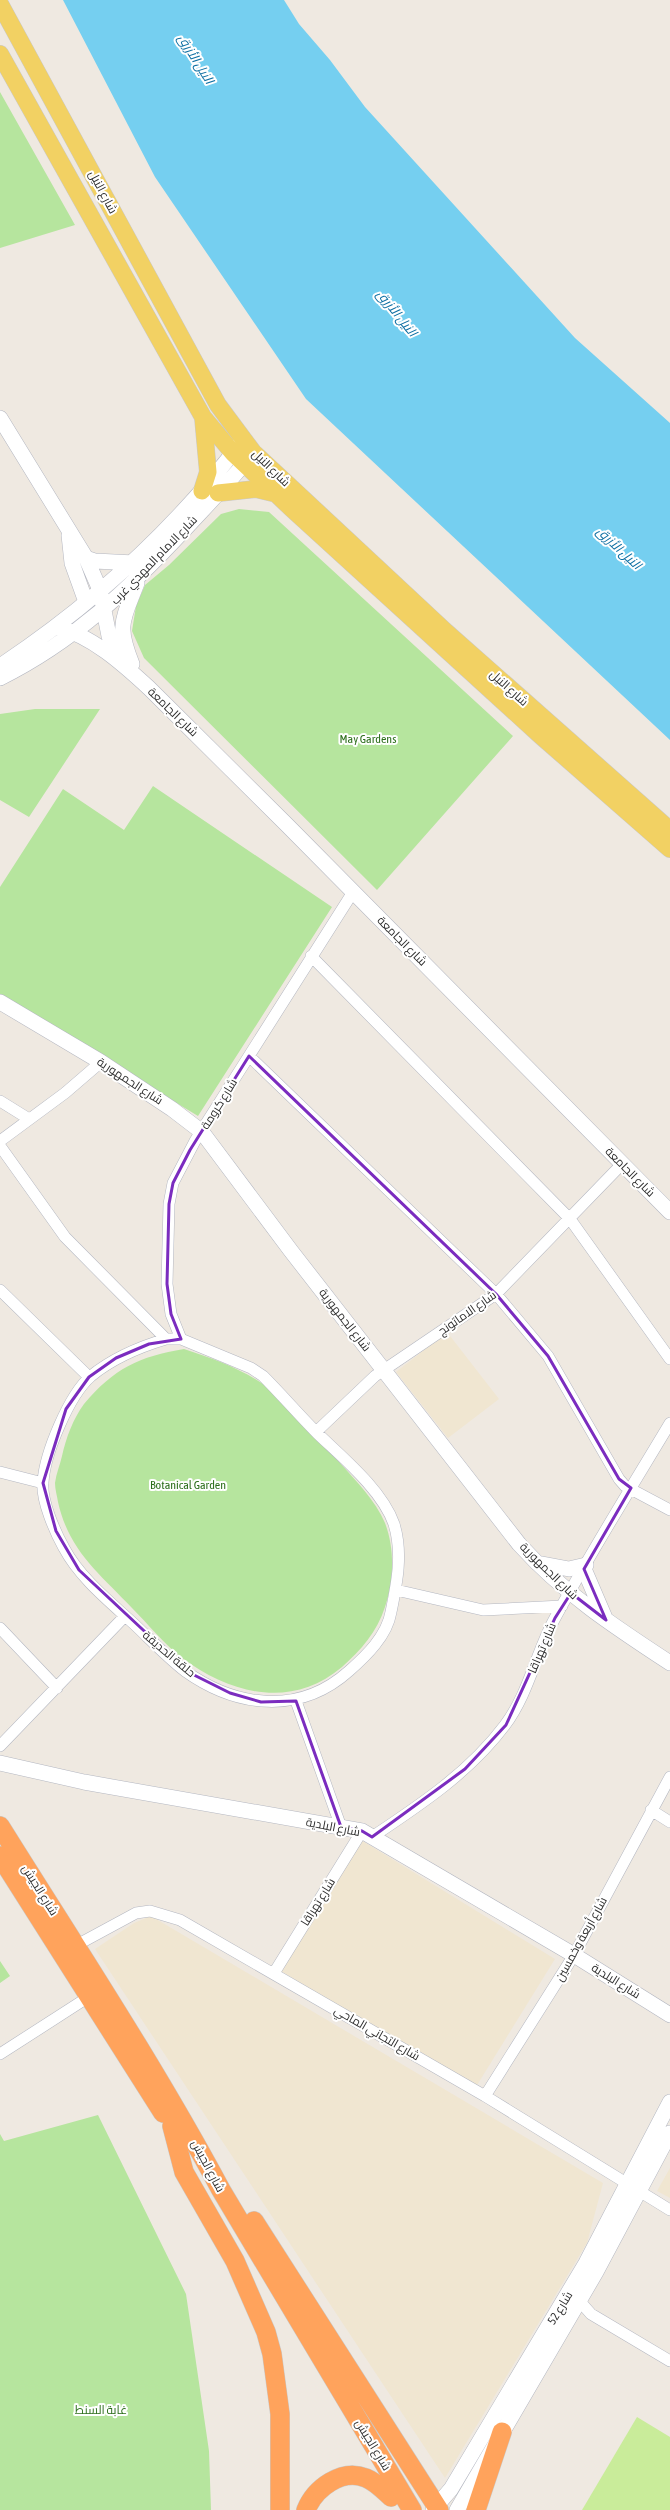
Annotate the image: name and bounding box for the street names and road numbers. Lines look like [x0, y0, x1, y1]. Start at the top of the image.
street label: شارع النيل [85, 168, 120, 217]
street label: شارع النيل [249, 447, 293, 490]
street label: شارع الامام المهدي غرب [108, 513, 202, 609]
street label: شارع النيل [486, 667, 531, 710]
street label: شارع الجامعة [144, 685, 201, 740]
street label: شارع الجامعة [374, 913, 430, 970]
street label: شارع الجمهورية [94, 1054, 166, 1108]
street label: شارع كرومة [198, 1076, 241, 1132]
street label: شارع الجامعة [602, 1144, 658, 1201]
street label: شارع الجمهورية [315, 1286, 374, 1355]
street label: شارع الاماتونج [435, 1288, 499, 1339]
street label: شارع الجمهورية [516, 1540, 581, 1603]
street label: شارع تهراقا [525, 1620, 560, 1676]
street label: حلقة الحديقة [140, 1628, 198, 1680]
street label: شارع البلدية [304, 1815, 361, 1840]
street label: شارع الجيش [18, 1862, 61, 1919]
street label: شارع تهراقا [298, 1875, 339, 1929]
street label: شارع أربعة وخمسين [551, 1894, 611, 1984]
street label: شارع البلدية [588, 1960, 643, 2002]
street label: شارع التجاني الماحي [330, 2003, 422, 2066]
street label: شارع الجيش [188, 2137, 228, 2195]
street label: شارع 52 [545, 2289, 576, 2328]
street label: شارع الجيش [351, 2417, 394, 2474]

